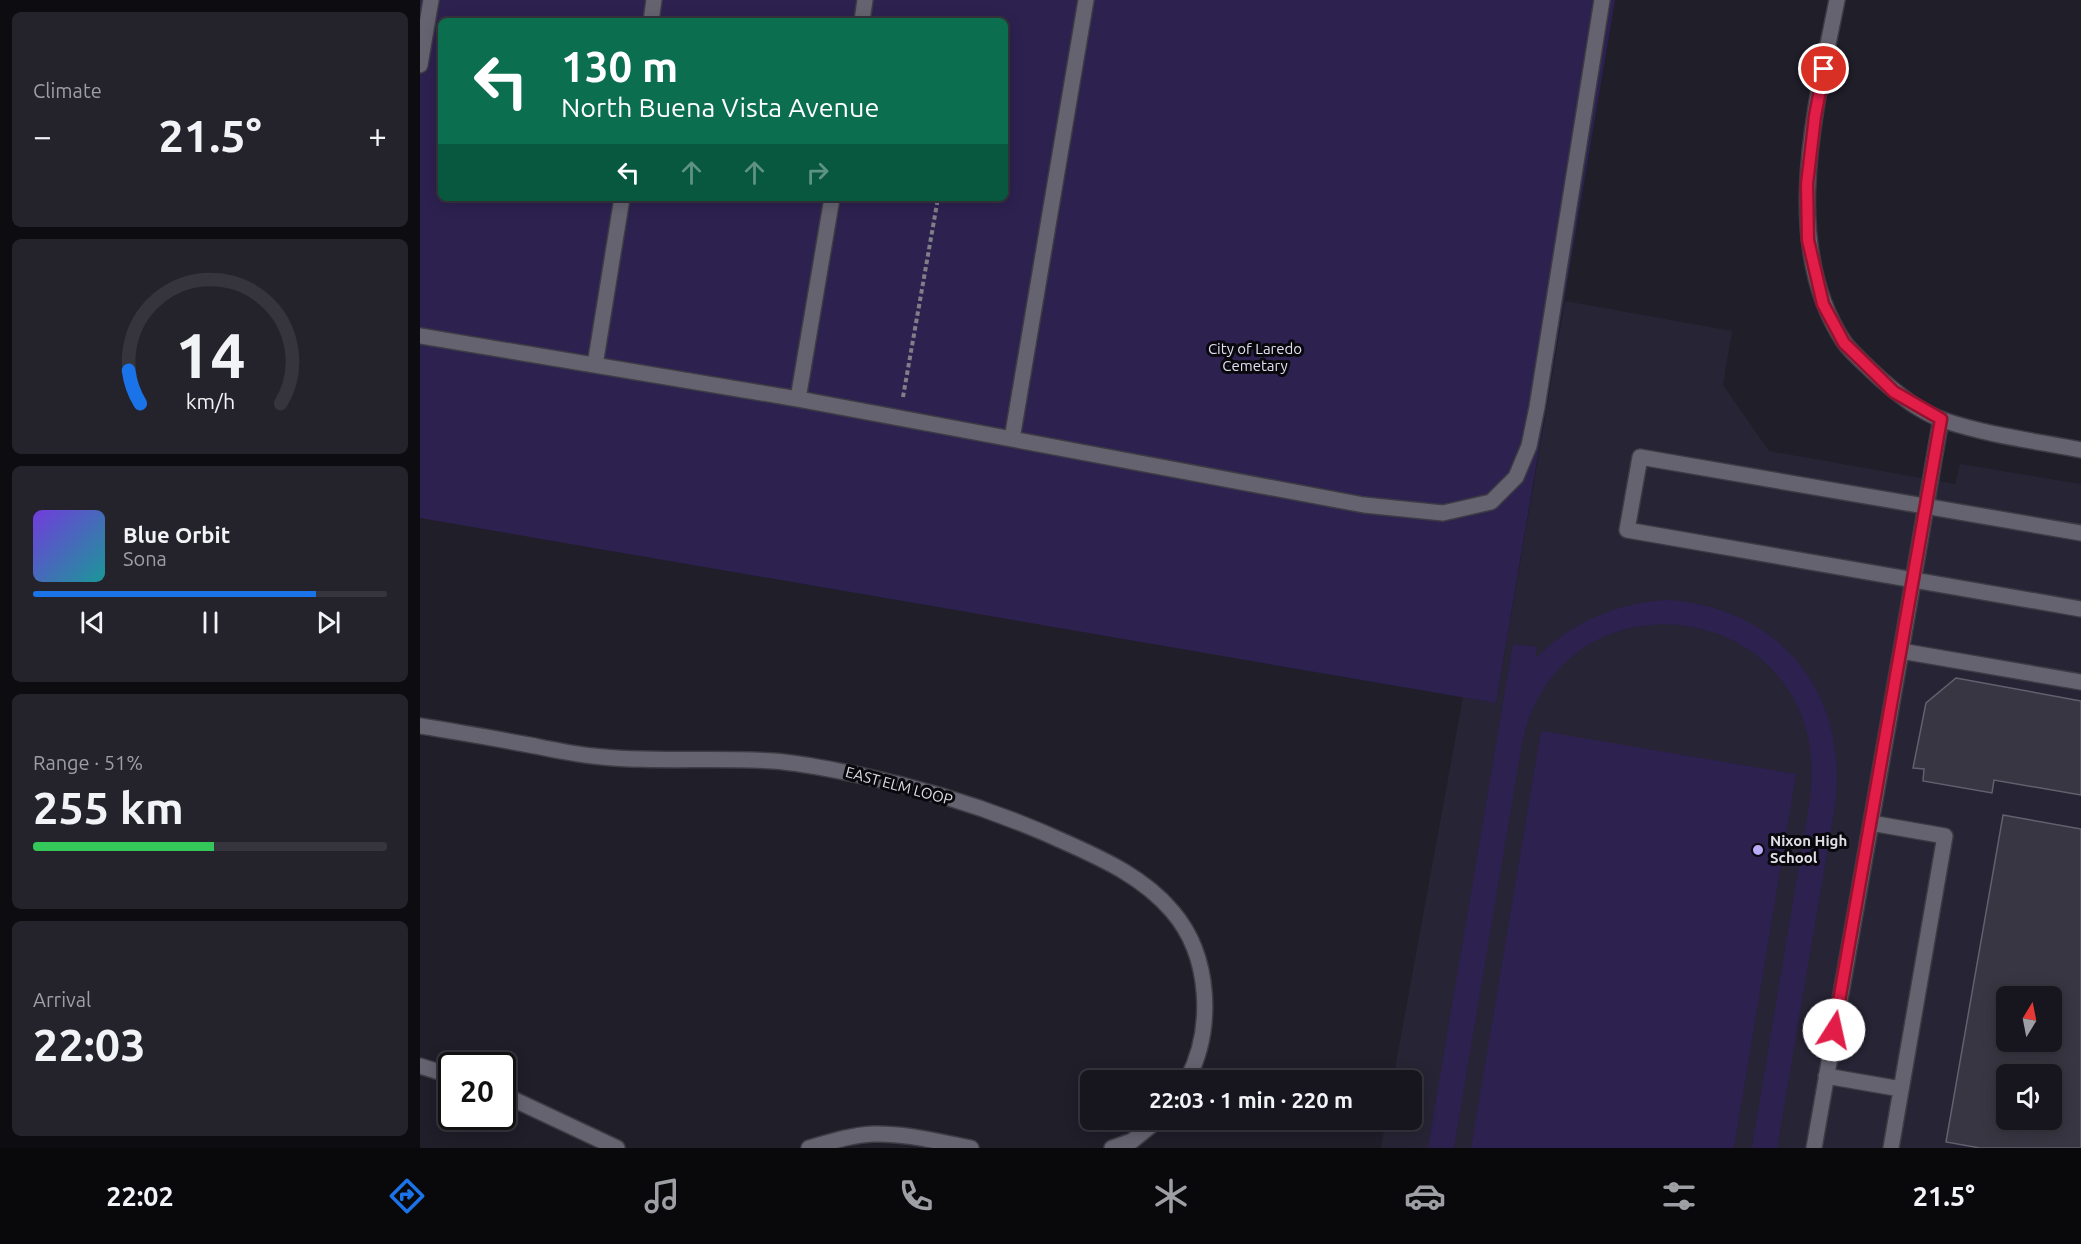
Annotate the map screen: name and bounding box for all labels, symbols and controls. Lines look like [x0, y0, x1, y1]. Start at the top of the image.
icon: left [462, 42, 540, 120]
text: 130 m [561, 43, 678, 90]
pin [1798, 43, 1849, 94]
icon: arrive [1807, 52, 1840, 85]
text: Climate [33, 79, 102, 102]
text: North Buena Vista Avenue [561, 92, 879, 122]
text: 21.5° [158, 110, 262, 161]
text: − [33, 117, 52, 154]
text: + [368, 117, 387, 154]
icon: left [612, 156, 645, 189]
icon: ahead [675, 156, 708, 189]
icon: ahead [738, 156, 771, 189]
icon: right [801, 156, 834, 189]
text: 14 [175, 320, 245, 390]
park label: City of Laredo Cemetary [1208, 340, 1302, 374]
text: km/h [185, 389, 235, 413]
text: Blue Orbit [123, 522, 230, 547]
text: Sona [123, 547, 167, 570]
icon: previous [76, 606, 109, 639]
icon: pause [194, 606, 227, 639]
icon: next [312, 606, 345, 639]
text: Range · 51% [33, 751, 143, 774]
street label: EAST ELM LOOP [844, 763, 955, 808]
text: 255 km [33, 782, 184, 833]
place label: Nixon High School [1770, 832, 1847, 866]
marker: Nixon High School [1751, 843, 1765, 857]
north arrow [1996, 986, 2062, 1052]
map controls [1996, 986, 2062, 1130]
text: Arrival [33, 988, 91, 1011]
position arrow [1802, 998, 1866, 1062]
text: 22:03 [33, 1019, 146, 1070]
speed limit sign: 20 [438, 1052, 516, 1130]
button: sound [1996, 1064, 2062, 1130]
text: 22:03 · 1 min · 220 m [1149, 1087, 1353, 1112]
icon: directions [386, 1175, 428, 1217]
icon: music [641, 1175, 683, 1217]
icon: phone [895, 1175, 937, 1217]
icon: climate [1150, 1175, 1192, 1217]
icon: car [1404, 1175, 1446, 1217]
icon: filters [1658, 1175, 1700, 1217]
text: 22:02 [106, 1181, 174, 1211]
text: 21.5° [1913, 1181, 1975, 1211]

